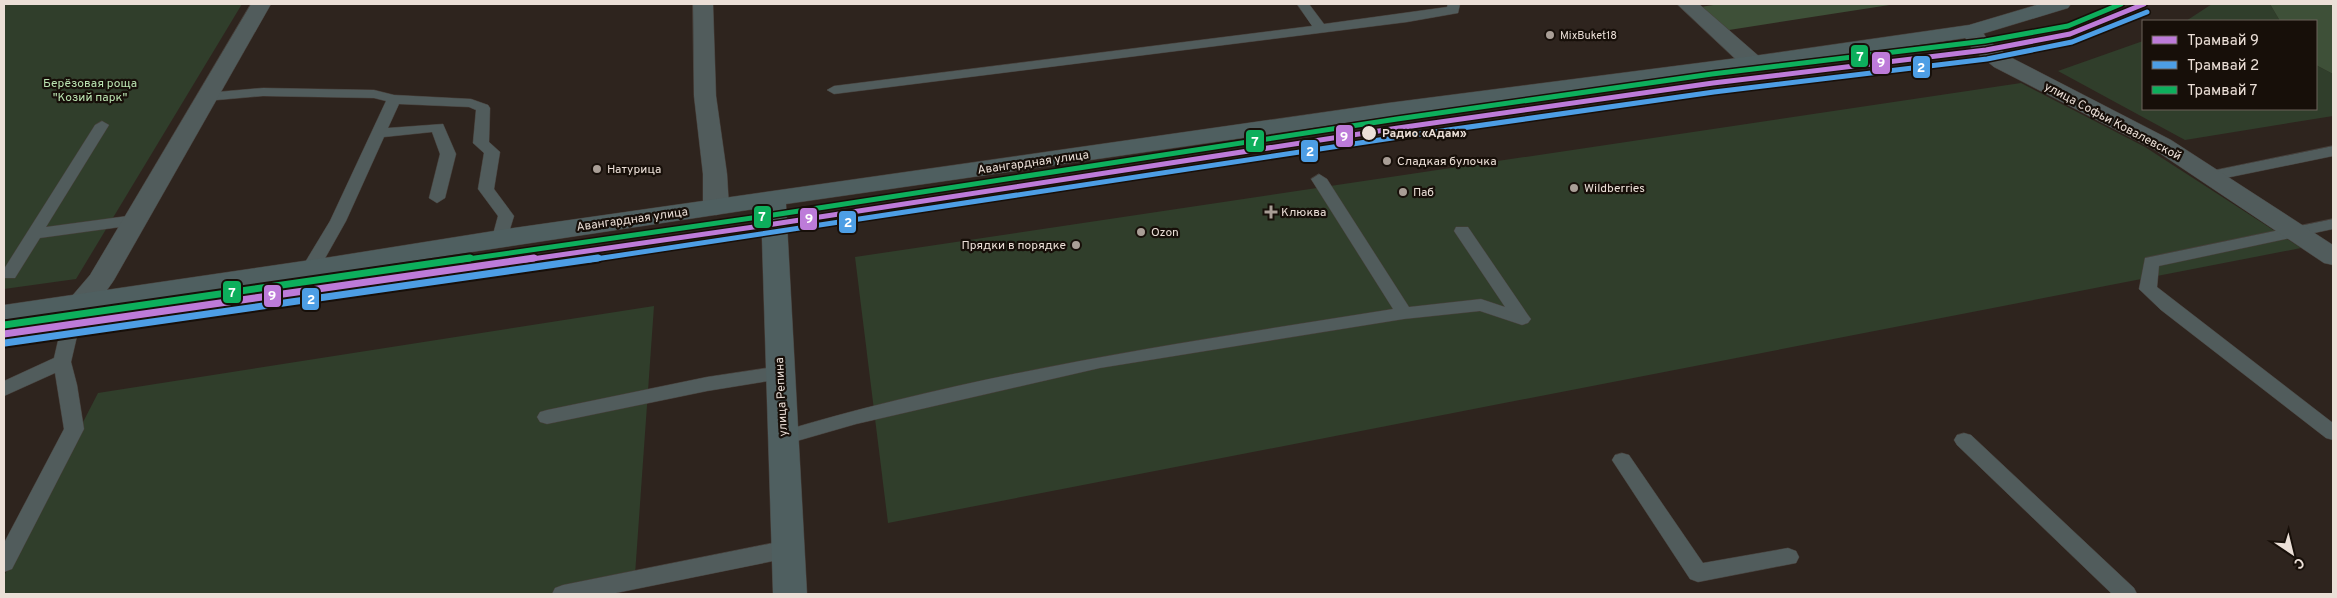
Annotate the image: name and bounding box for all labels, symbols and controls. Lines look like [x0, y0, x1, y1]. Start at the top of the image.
legend [2142, 20, 2317, 110]
marker: MixBuket18 [1544, 29, 1556, 41]
place label: MixBuket18 [1560, 29, 1617, 43]
text: Трамвай 9 [2187, 32, 2259, 51]
line badge: 7 [1850, 44, 1869, 68]
text: 7 [1856, 49, 1864, 66]
line badge: 9 [1871, 51, 1891, 75]
text: 9 [1877, 55, 1885, 72]
line badge: 2 [1912, 55, 1931, 79]
text: Трамвай 2 [2187, 57, 2259, 76]
text: 2 [1917, 60, 1925, 77]
park label: Берёзовая роща "Козий парк" [43, 76, 137, 106]
street label: улица Софьи Ковалевской [2041, 79, 2184, 165]
text: Трамвай 7 [2187, 82, 2257, 101]
line badge: 9 [1335, 124, 1354, 148]
marker: Радио «Адам» [1360, 124, 1378, 142]
place label: Радио «Адам» [1382, 126, 1467, 142]
line badge: 7 [1245, 129, 1265, 153]
text: 9 [1340, 129, 1348, 146]
text: 7 [1251, 134, 1259, 151]
line badge: 2 [1300, 139, 1319, 163]
text: 2 [1306, 144, 1314, 161]
street label: Авангардная улица [976, 147, 1090, 179]
place label: Сладкая булочка [1397, 154, 1496, 170]
marker: Сладкая булочка [1381, 155, 1393, 167]
place label: Натурица [607, 162, 661, 178]
marker: Натурица [591, 163, 603, 175]
place label: Wildberries [1584, 181, 1645, 197]
marker: Wildberries [1568, 182, 1580, 194]
place label: Паб [1413, 185, 1434, 201]
marker: Паб [1397, 186, 1409, 198]
street label: Авангардная улица [575, 204, 689, 236]
line badge: 7 [753, 205, 772, 229]
place label: Клюква [1281, 205, 1326, 221]
marker: Клюква [1265, 206, 1277, 218]
line badge: 9 [799, 207, 818, 231]
text: 7 [758, 209, 766, 226]
line badge: 2 [838, 210, 857, 234]
text: 9 [805, 211, 813, 228]
text: 2 [844, 215, 852, 232]
place label: Ozon [1151, 225, 1179, 241]
marker: Ozon [1135, 226, 1147, 238]
place label: Прядки в порядке [962, 238, 1066, 254]
marker: Прядки в порядке [1070, 239, 1082, 251]
line badge: 7 [222, 280, 242, 304]
line badge: 9 [263, 284, 282, 308]
text: 7 [228, 285, 236, 302]
line badge: 2 [301, 287, 320, 311]
text: 9 [268, 288, 276, 305]
text: 2 [307, 292, 315, 309]
street label: улица Репина [772, 357, 792, 437]
north arrow [2267, 528, 2317, 578]
text: С [2290, 553, 2307, 572]

